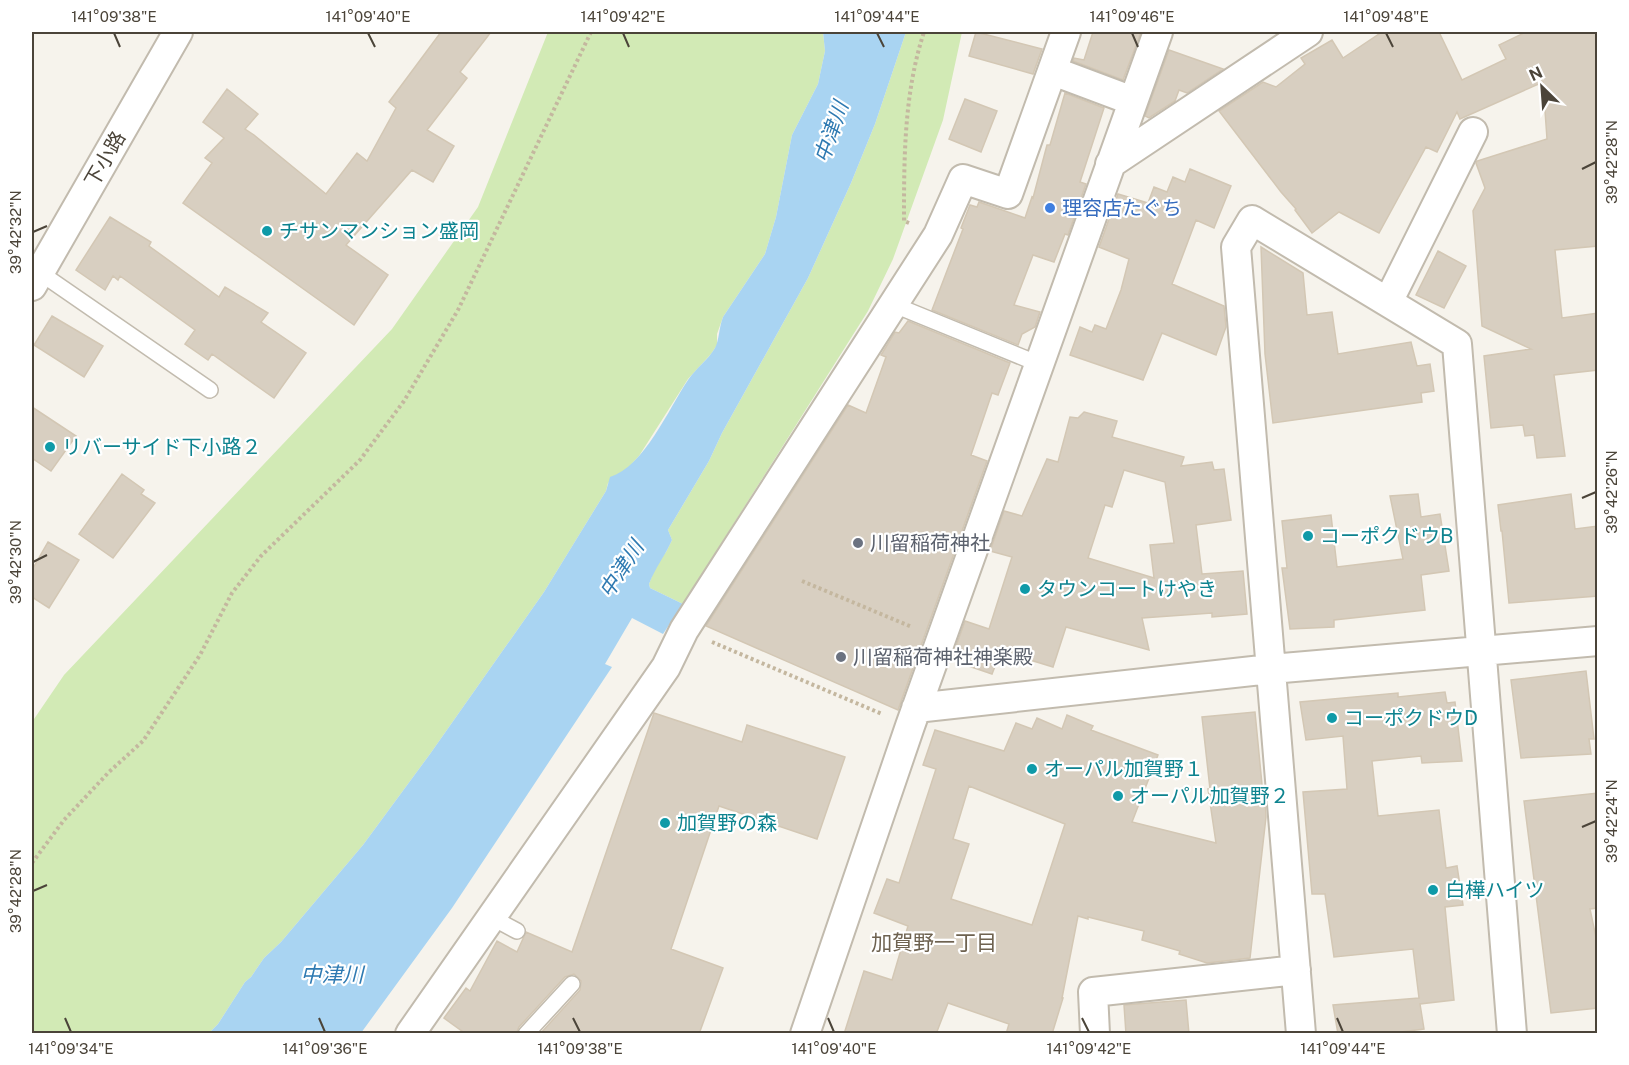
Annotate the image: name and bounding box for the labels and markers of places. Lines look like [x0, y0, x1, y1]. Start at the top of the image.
place label: 理容店たぐち [1062, 196, 1182, 220]
marker: 理容店たぐち [1043, 201, 1057, 215]
place label: チサンマンション盛岡 [279, 219, 479, 243]
marker: チサンマンション盛岡 [260, 224, 274, 238]
place label: リバーサイド下小路２ [62, 435, 262, 459]
marker: リバーサイド下小路２ [43, 440, 57, 454]
place label: コーポクドウB [1320, 524, 1453, 548]
marker: コーポクドウB [1301, 529, 1315, 543]
place label: 川留稲荷神社 [870, 531, 990, 555]
marker: 川留稲荷神社 [851, 536, 865, 550]
place label: タウンコートけやき [1037, 577, 1217, 601]
marker: タウンコートけやき [1018, 582, 1032, 596]
place label: 川留稲荷神社神楽殿 [853, 645, 1033, 669]
marker: 川留稲荷神社神楽殿 [834, 650, 848, 664]
place label: コーポクドウD [1344, 706, 1478, 730]
marker: コーポクドウD [1325, 711, 1339, 725]
place label: オーパル加賀野１ [1044, 757, 1204, 781]
marker: オーパル加賀野１ [1025, 762, 1039, 776]
place label: オーパル加賀野２ [1130, 784, 1290, 808]
marker: オーパル加賀野２ [1111, 789, 1125, 803]
place label: 加賀野の森 [677, 811, 777, 835]
marker: 加賀野の森 [658, 816, 672, 830]
place label: 白樺ハイツ [1445, 878, 1545, 902]
marker: 白樺ハイツ [1426, 883, 1440, 897]

